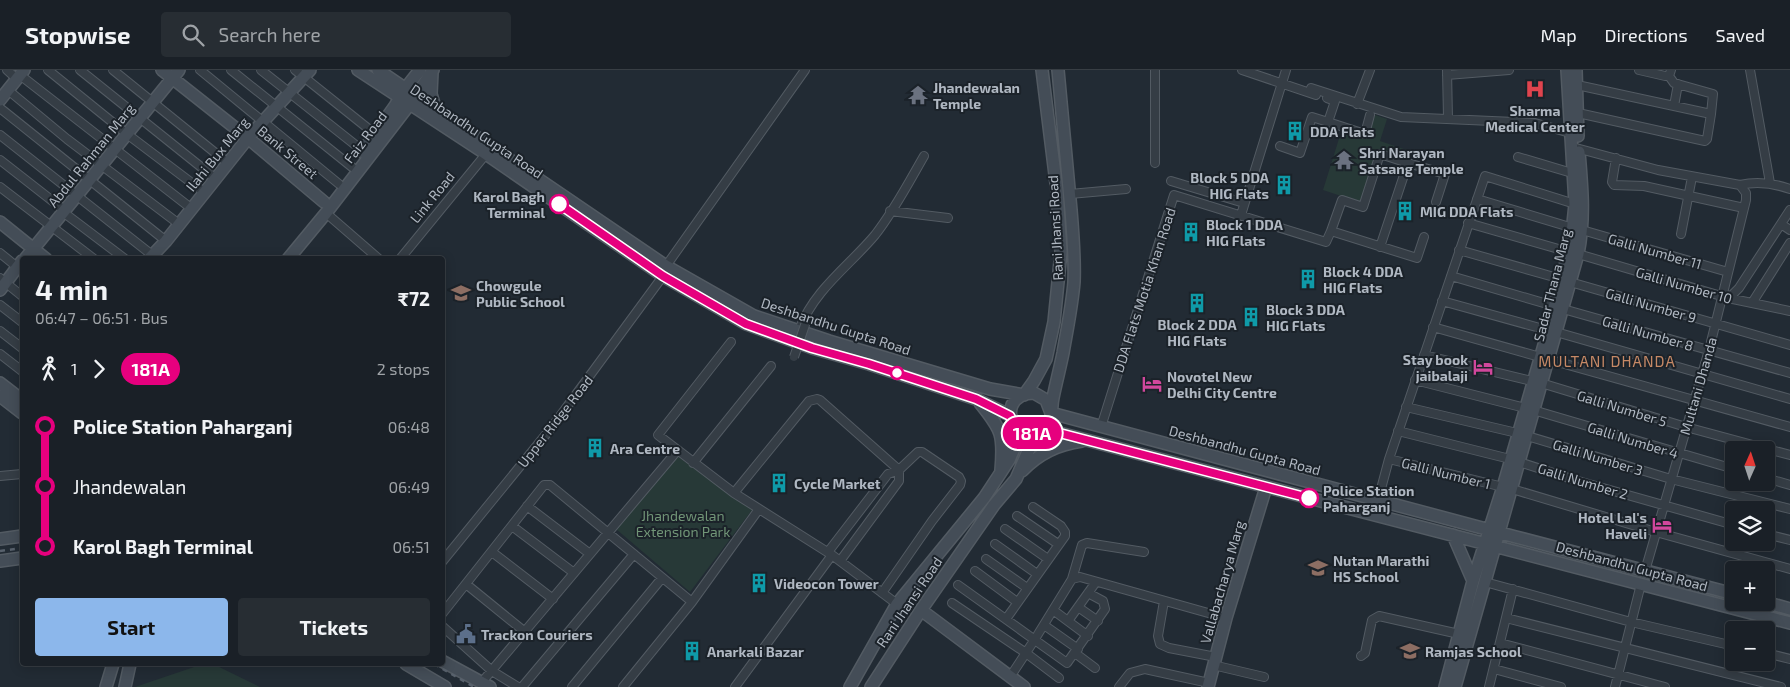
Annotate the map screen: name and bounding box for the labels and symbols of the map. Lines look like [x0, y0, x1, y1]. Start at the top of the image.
hospital icon: Sharma Medical Center [1524, 78, 1546, 100]
place label: Jhandewalan Temple [933, 79, 1020, 112]
street label: Deshbandhu Gupta Road [407, 80, 547, 182]
temple icon: Jhandewalan Temple [907, 84, 929, 106]
street label: Abdul Rahman Marg [44, 100, 138, 210]
place label: Sharma Medical Center [1485, 102, 1585, 135]
street label: Faiz Road [340, 108, 390, 166]
street label: Ilahi Bux Marg [182, 113, 252, 195]
building icon: DDA Flats [1284, 120, 1306, 142]
street label: Bank Street [254, 122, 322, 182]
place label: DDA Flats [1310, 123, 1374, 140]
place label: Shri Narayan Satsang Temple [1359, 144, 1464, 177]
temple icon: Shri Narayan Satsang Temple [1333, 149, 1355, 171]
street label: Link Road [406, 168, 458, 226]
place label: Block 5 DDA HIG Flats [1190, 169, 1270, 202]
building icon: Block 5 DDA HIG Flats [1273, 174, 1295, 196]
street label: Rani Jhansi Road [1044, 175, 1066, 281]
place label: Karol Bagh Terminal [473, 188, 545, 221]
marker: Karol Bagh Terminal [549, 194, 569, 214]
building icon: MIG DDA Flats [1394, 200, 1416, 222]
place label: MIG DDA Flats [1420, 203, 1513, 220]
street label: DDA Flats Motia Khan Road [1109, 205, 1179, 375]
place label: Block 1 DDA HIG Flats [1206, 216, 1284, 249]
building icon: Block 1 DDA HIG Flats [1180, 221, 1202, 243]
street label: Sadar Thana Marg [1530, 227, 1574, 343]
street label: Galli Number 11 [1606, 230, 1704, 272]
place label: Block 4 DDA HIG Flats [1323, 263, 1404, 296]
street label: Galli Number 10 [1634, 263, 1734, 307]
building icon: Block 4 DDA HIG Flats [1297, 268, 1319, 290]
place label: Chowgule Public School [476, 277, 565, 310]
school or university icon: Chowgule Public School [450, 282, 472, 304]
street label: Galli Number 9 [1604, 284, 1698, 326]
building icon: Block 2 DDA HIG Flats [1186, 292, 1208, 314]
street label: Deshbandhu Gupta Road [759, 294, 913, 358]
place label: Block 3 DDA HIG Flats [1266, 301, 1346, 334]
building icon: Block 3 DDA HIG Flats [1240, 306, 1262, 328]
street label: Galli Number 8 [1601, 312, 1695, 354]
place label: Block 2 DDA HIG Flats [1157, 316, 1237, 349]
street label: Multani Dhanda [1676, 335, 1720, 437]
place label: Stay book jaibalaji [1403, 351, 1468, 384]
district label: MULTANI DHANDA [1538, 352, 1676, 370]
hotel icon: Stay book jaibalaji [1472, 356, 1494, 378]
unlabelled marker [890, 366, 904, 380]
place label: Novotel New Delhi City Centre [1167, 368, 1277, 401]
street label: Upper Ridge Road [514, 372, 596, 470]
hotel icon: Novotel New Delhi City Centre [1141, 373, 1163, 395]
street label: Galli Number 5 [1575, 386, 1669, 430]
line badge: 181A [997, 417, 1067, 449]
street label: Galli Number 4 [1586, 418, 1680, 462]
street label: Deshbandhu Gupta Road [1167, 422, 1323, 478]
street label: Galli Number 3 [1551, 435, 1645, 479]
building icon: Ara Centre [584, 437, 606, 459]
place label: Ara Centre [610, 440, 680, 457]
north arrow [1725, 441, 1775, 491]
street label: Galli Number 1 [1400, 454, 1492, 492]
street label: Galli Number 2 [1536, 459, 1630, 503]
building icon: Cycle Market [768, 472, 790, 494]
place label: Cycle Market [794, 475, 881, 492]
place label: Police Station Paharganj [1323, 482, 1414, 515]
marker: Police Station Paharganj [1299, 488, 1319, 508]
park label: Jhandewalan Extension Park [636, 507, 730, 540]
place label: Hotel Lal's Haveli [1578, 509, 1647, 542]
hotel icon: Hotel Lal's Haveli [1651, 514, 1673, 536]
street label: Vallabacharya Marg [1196, 518, 1248, 646]
street label: Deshbandhu Gupta Road [1554, 538, 1710, 594]
place label: Nutan Marathi HS School [1333, 552, 1429, 585]
street label: Rani Jhansi Road [872, 554, 946, 650]
school or university icon: Nutan Marathi HS School [1307, 557, 1329, 579]
building icon: Videocon Tower [748, 572, 770, 594]
place label: Videocon Tower [774, 575, 879, 592]
public building icon: Trackon Couriers [455, 623, 477, 645]
place label: Trackon Couriers [481, 626, 593, 643]
building icon: Anarkali Bazar [681, 640, 703, 662]
school or university icon: Ramjas School [1399, 640, 1421, 662]
place label: Anarkali Bazar [707, 643, 804, 660]
place label: Ramjas School [1425, 643, 1522, 660]

